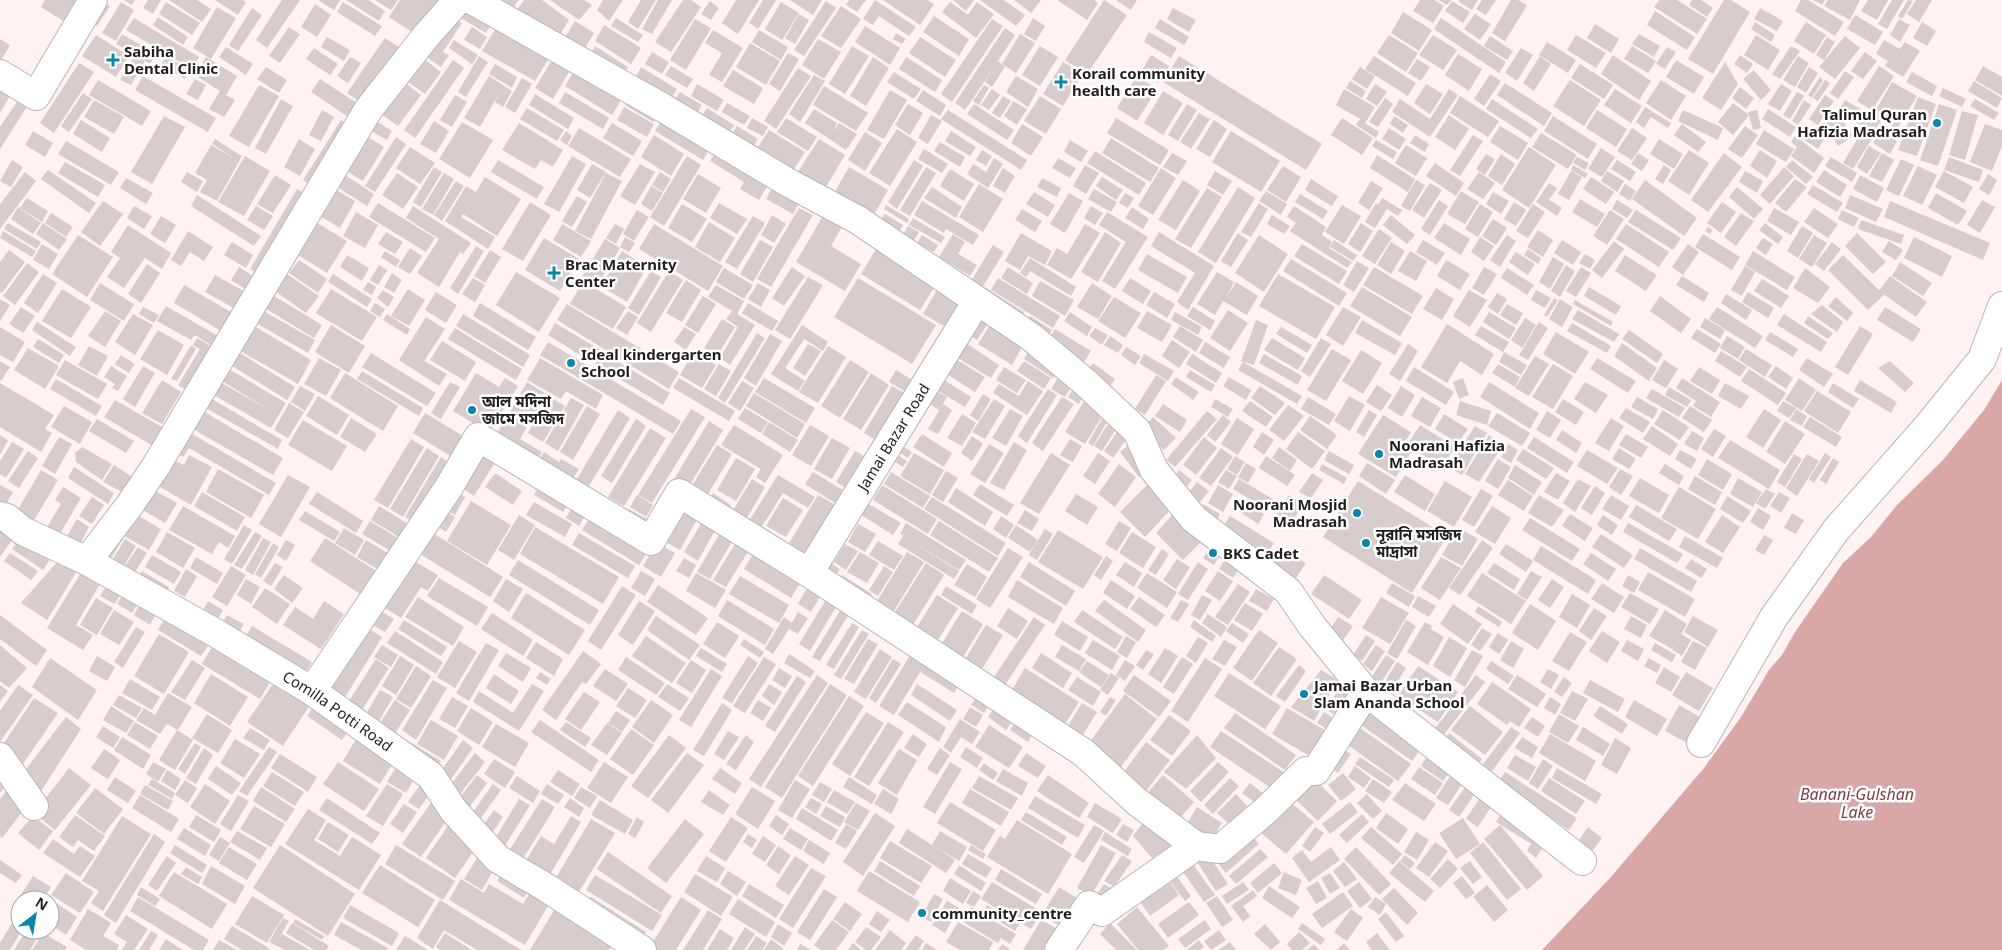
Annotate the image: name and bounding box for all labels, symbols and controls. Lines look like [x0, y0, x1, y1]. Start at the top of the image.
place label: Sabiha Dental Clinic [124, 41, 218, 78]
marker: Sabiha Dental Clinic [106, 53, 120, 67]
place label: Korail community health care [1072, 63, 1205, 100]
marker: Korail community health care [1054, 75, 1068, 89]
place label: Talimul Quran Hafizia Madrasah [1797, 104, 1927, 141]
marker: Talimul Quran Hafizia Madrasah [1931, 117, 1943, 129]
place label: Brac Maternity Center [565, 254, 677, 291]
marker: Brac Maternity Center [547, 266, 561, 280]
place label: Ideal kindergarten School [581, 344, 722, 381]
marker: Ideal kindergarten School [565, 357, 577, 369]
street label: Jamai Bazar Road [851, 379, 934, 496]
place label: আল মদিনা জামে মসজিদ [481, 391, 565, 428]
marker: আল মদিনা জামে মসজিদ [466, 404, 478, 416]
place label: Noorani Hafizia Madrasah [1389, 435, 1505, 472]
marker: Noorani Hafizia Madrasah [1373, 448, 1385, 460]
place label: Noorani Mosjid Madrasah [1233, 494, 1347, 531]
marker: Noorani Mosjid Madrasah [1351, 507, 1363, 519]
place label: নূরানি মসজিদ মাদ্রাসা [1375, 524, 1462, 561]
marker: নূরানি মসজিদ মাদ্রাসা [1360, 537, 1372, 549]
place label: BKS Cadet [1223, 543, 1299, 563]
marker: BKS Cadet [1207, 547, 1219, 559]
street label: Comilla Potti Road [279, 666, 397, 756]
place label: Jamai Bazar Urban Slam Ananda School [1312, 675, 1464, 712]
marker: Jamai Bazar Urban Slam Ananda School [1298, 688, 1310, 700]
water label: Banani-Gulshan Lake [1800, 783, 1914, 823]
north arrow [10, 890, 60, 940]
text: N [32, 892, 52, 915]
place label: community_centre [932, 903, 1072, 923]
marker: community_centre [916, 907, 928, 919]

